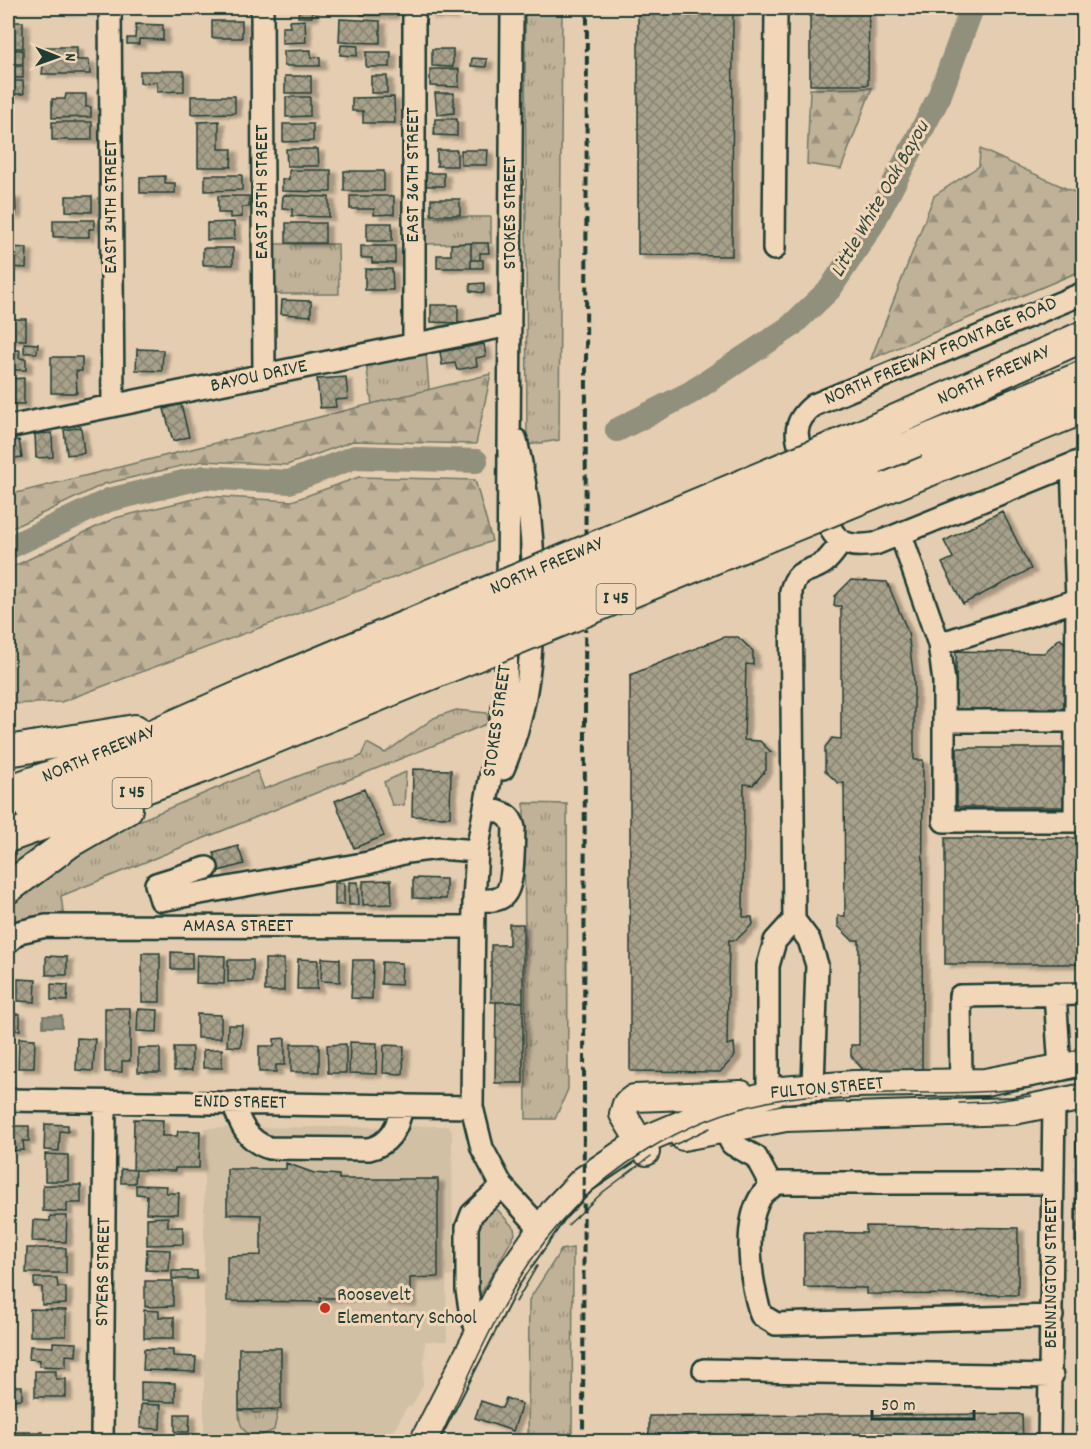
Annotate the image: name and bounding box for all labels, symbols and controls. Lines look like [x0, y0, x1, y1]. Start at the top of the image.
north arrow [27, 27, 87, 87]
text: N [58, 53, 81, 61]
street label: EAST 36TH STREET [400, 107, 428, 243]
water label: Little White Oak Bayou [824, 114, 939, 284]
street label: EAST 35TH STREET [249, 124, 277, 260]
street label: EAST 34TH STREET [98, 140, 126, 274]
street label: STOKES STREET [497, 157, 525, 269]
street label: NORTH FREEWAY FRONTAGE ROAD [821, 292, 1061, 412]
street label: NORTH FREEWAY [934, 341, 1054, 411]
street label: BAYOU DRIVE [208, 353, 310, 401]
street label: NORTH FREEWAY [486, 530, 609, 603]
road number: I 45 [596, 584, 636, 614]
street label: STOKES STREET [476, 663, 520, 779]
street label: NORTH FREEWAY [38, 718, 161, 791]
road number: I 45 [112, 778, 152, 808]
street label: AMASA STREET [183, 913, 293, 941]
street label: FULTON STREET [769, 1070, 885, 1108]
street label: ENID STREET [193, 1088, 287, 1118]
street label: BENNINGTON STREET [1038, 1197, 1066, 1349]
street label: STYERS STREET [89, 1217, 119, 1327]
place label: Roosevelt Elementary School [337, 1282, 477, 1333]
marker: Roosevelt Elementary School [318, 1301, 332, 1315]
scale bar [872, 1383, 974, 1421]
text: 50 m [881, 1394, 916, 1419]

